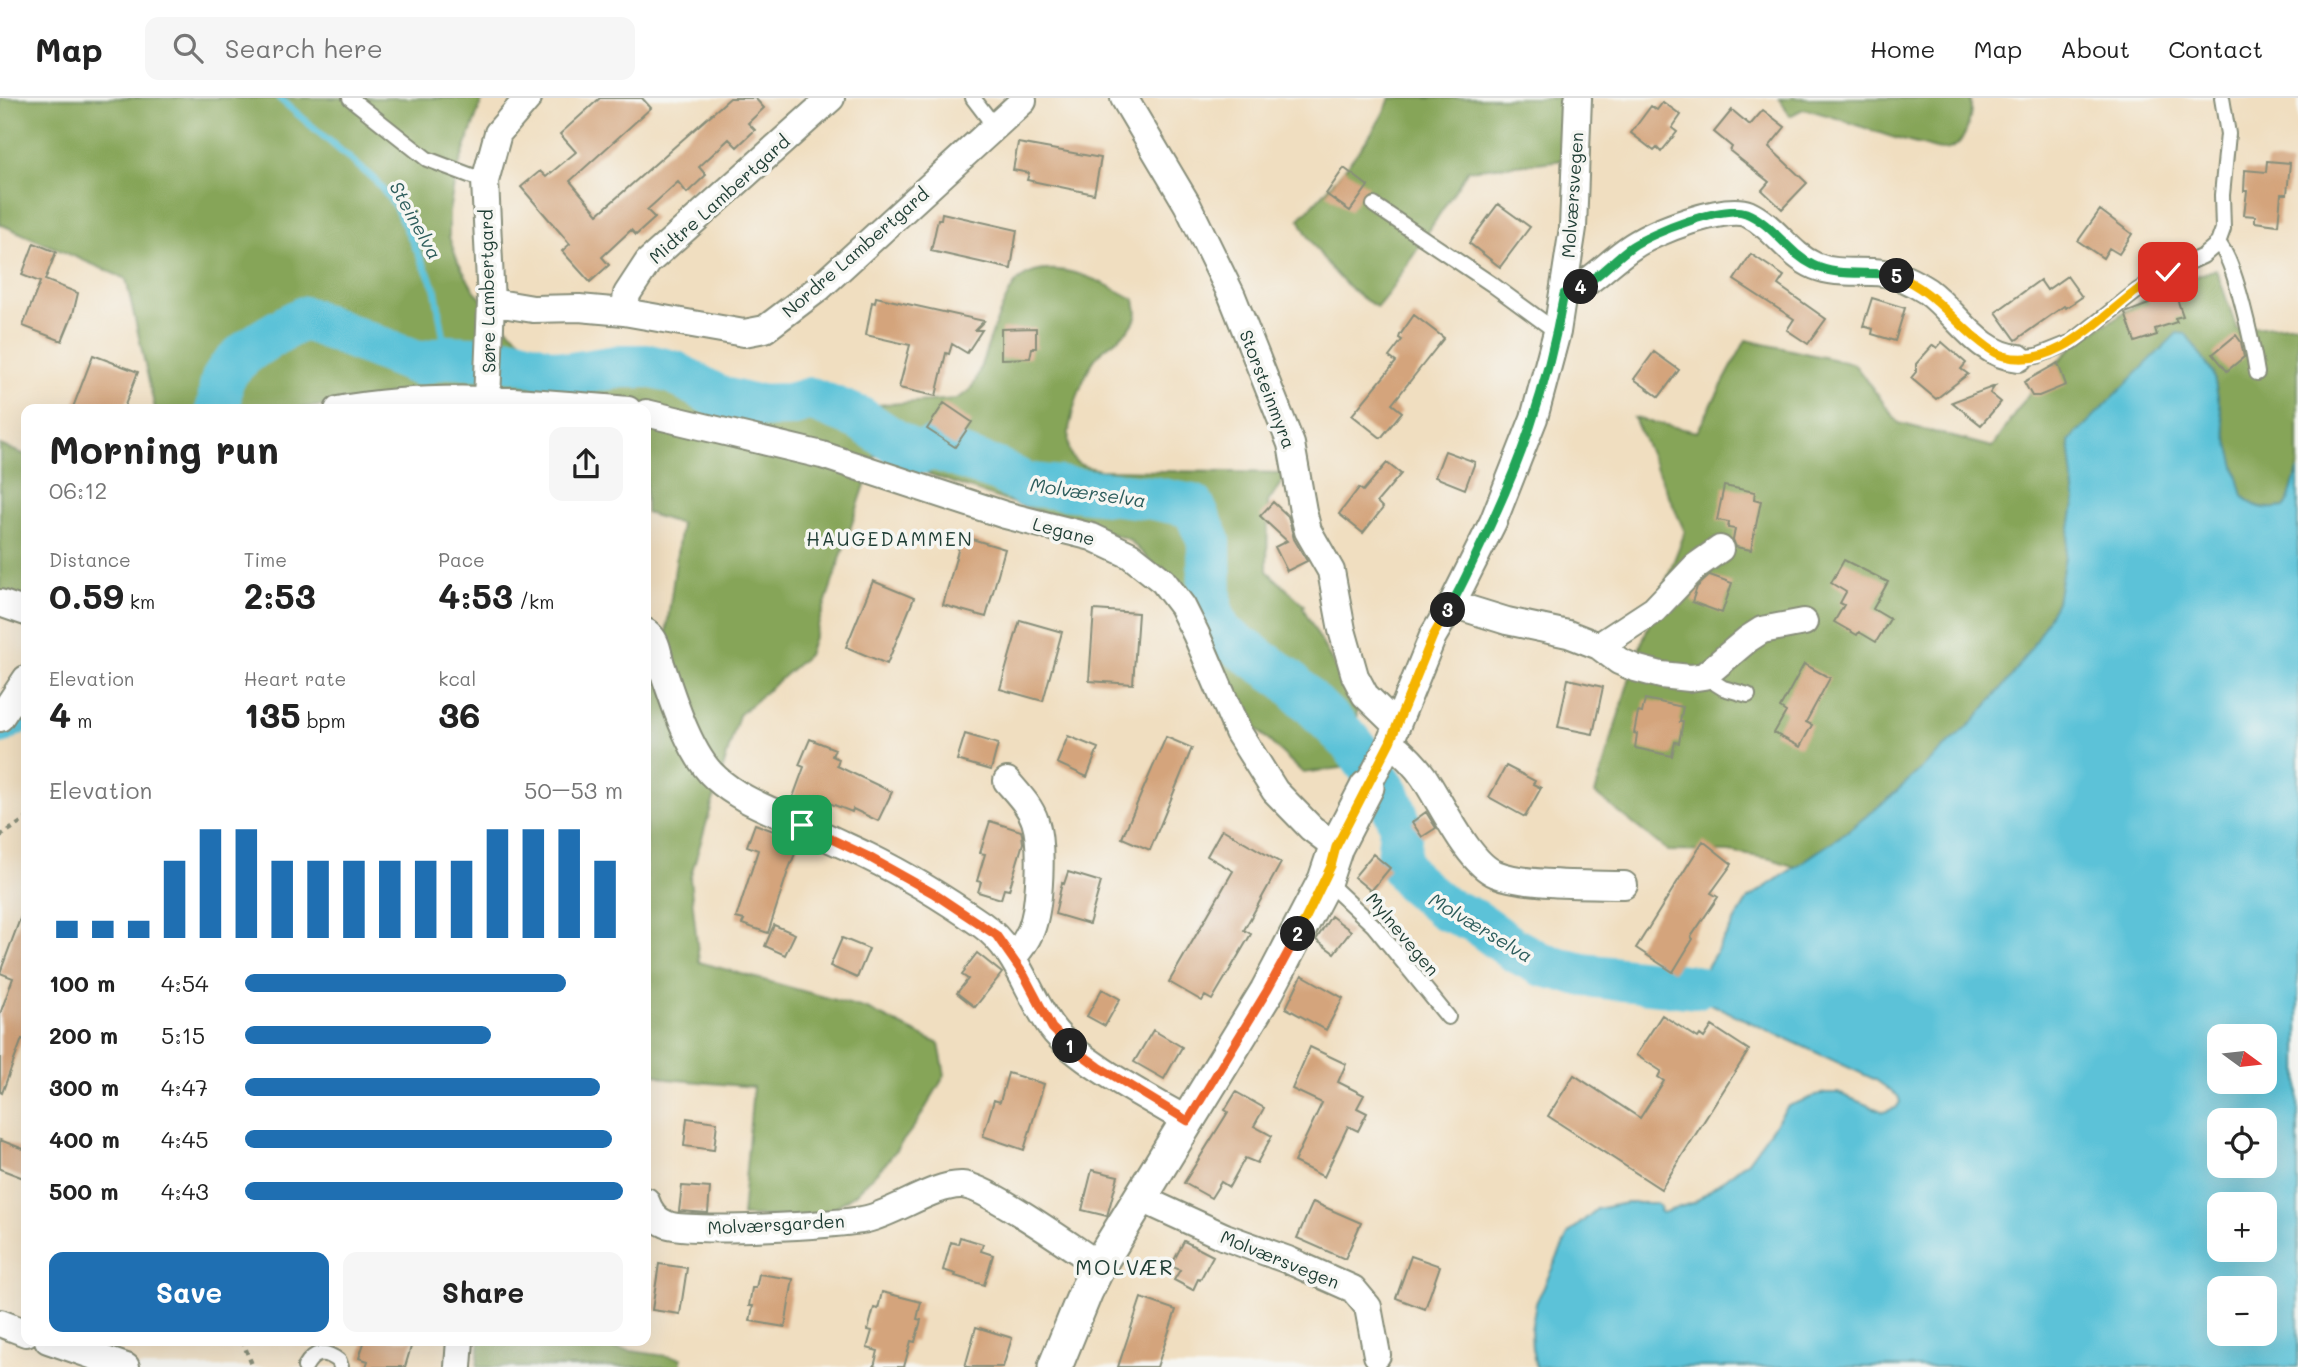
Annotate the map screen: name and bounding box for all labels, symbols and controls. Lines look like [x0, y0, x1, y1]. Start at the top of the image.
search box [145, 17, 635, 80]
text: Map [35, 27, 103, 70]
icon: search [169, 29, 207, 67]
text: Search here [225, 31, 383, 65]
text: Home [1870, 33, 1935, 64]
text: Map [1973, 33, 2022, 64]
text: About [2060, 33, 2130, 64]
text: Contact [2168, 33, 2263, 64]
street label: Midtre Lambertgard [643, 129, 795, 269]
street label: Molværsvegen [1556, 131, 1588, 259]
water label: Steinelva [384, 177, 448, 263]
street label: Nordre Lambertgard [777, 182, 933, 322]
street label: Søre Lambertgard [474, 209, 500, 373]
pin [2138, 242, 2198, 302]
icon: check [2149, 253, 2187, 291]
pin: 5 [1880, 258, 1914, 294]
text: 5 [1891, 263, 1902, 288]
pin: 4 [1564, 270, 1598, 304]
text: 4 [1574, 274, 1587, 299]
street label: Storsteinmyra [1234, 326, 1302, 452]
text: Morning run [49, 424, 279, 474]
button: share [549, 427, 623, 501]
water label: Molværselva [1029, 472, 1147, 512]
text: 06:12 [49, 475, 107, 505]
street label: Legane [1030, 511, 1098, 551]
district label: HAUGEDAMMEN [806, 526, 974, 551]
text: Distance [49, 547, 131, 572]
text: Time [244, 547, 287, 572]
text: Pace [438, 547, 485, 572]
text: 0.59 [49, 572, 124, 618]
text: 2:53 [244, 572, 316, 618]
text: 4:53 [438, 572, 513, 618]
text: km [124, 589, 155, 614]
text: /km [513, 589, 554, 614]
pin: 3 [1430, 592, 1466, 628]
text: 3 [1442, 597, 1453, 622]
text: Elevation [49, 666, 134, 691]
text: Heart rate [244, 666, 346, 691]
text: kcal [438, 666, 476, 691]
text: 4 [49, 691, 71, 737]
text: 135 [244, 691, 301, 737]
text: 36 [438, 691, 481, 737]
text: m [71, 708, 92, 733]
text: bpm [301, 708, 346, 733]
text: Elevation [49, 775, 152, 805]
text: 50–53 m [524, 775, 623, 805]
pin [772, 795, 832, 855]
icon: arrive [783, 806, 821, 844]
water label: Molværselva [1425, 886, 1537, 968]
street label: Mylnevegen [1361, 887, 1445, 981]
pin: 2 [1280, 916, 1316, 952]
text: 2 [1292, 921, 1303, 946]
text: 100 m [49, 968, 115, 998]
text: 4:54 [161, 968, 209, 998]
text: 200 m [49, 1020, 118, 1050]
text: 5:15 [161, 1020, 205, 1050]
north arrow [2207, 1024, 2277, 1094]
map controls [2207, 1024, 2277, 1346]
pin: 1 [1052, 1028, 1088, 1063]
text: 1 [1065, 1033, 1074, 1058]
text: 300 m [49, 1072, 119, 1102]
text: 4:47 [161, 1072, 208, 1102]
button: locate [2207, 1108, 2277, 1178]
text: 400 m [49, 1124, 120, 1154]
text: 4:45 [161, 1124, 209, 1154]
text: 500 m [49, 1176, 119, 1206]
text: 4:43 [161, 1176, 209, 1206]
button: + [2207, 1192, 2277, 1262]
street label: Molværsgarden [707, 1208, 845, 1240]
street label: Molværsvegen [1217, 1224, 1343, 1294]
button: Save [49, 1252, 329, 1332]
button: Share [343, 1252, 623, 1332]
district label: MOLVÆR [1075, 1253, 1175, 1280]
button: − [2207, 1276, 2277, 1346]

